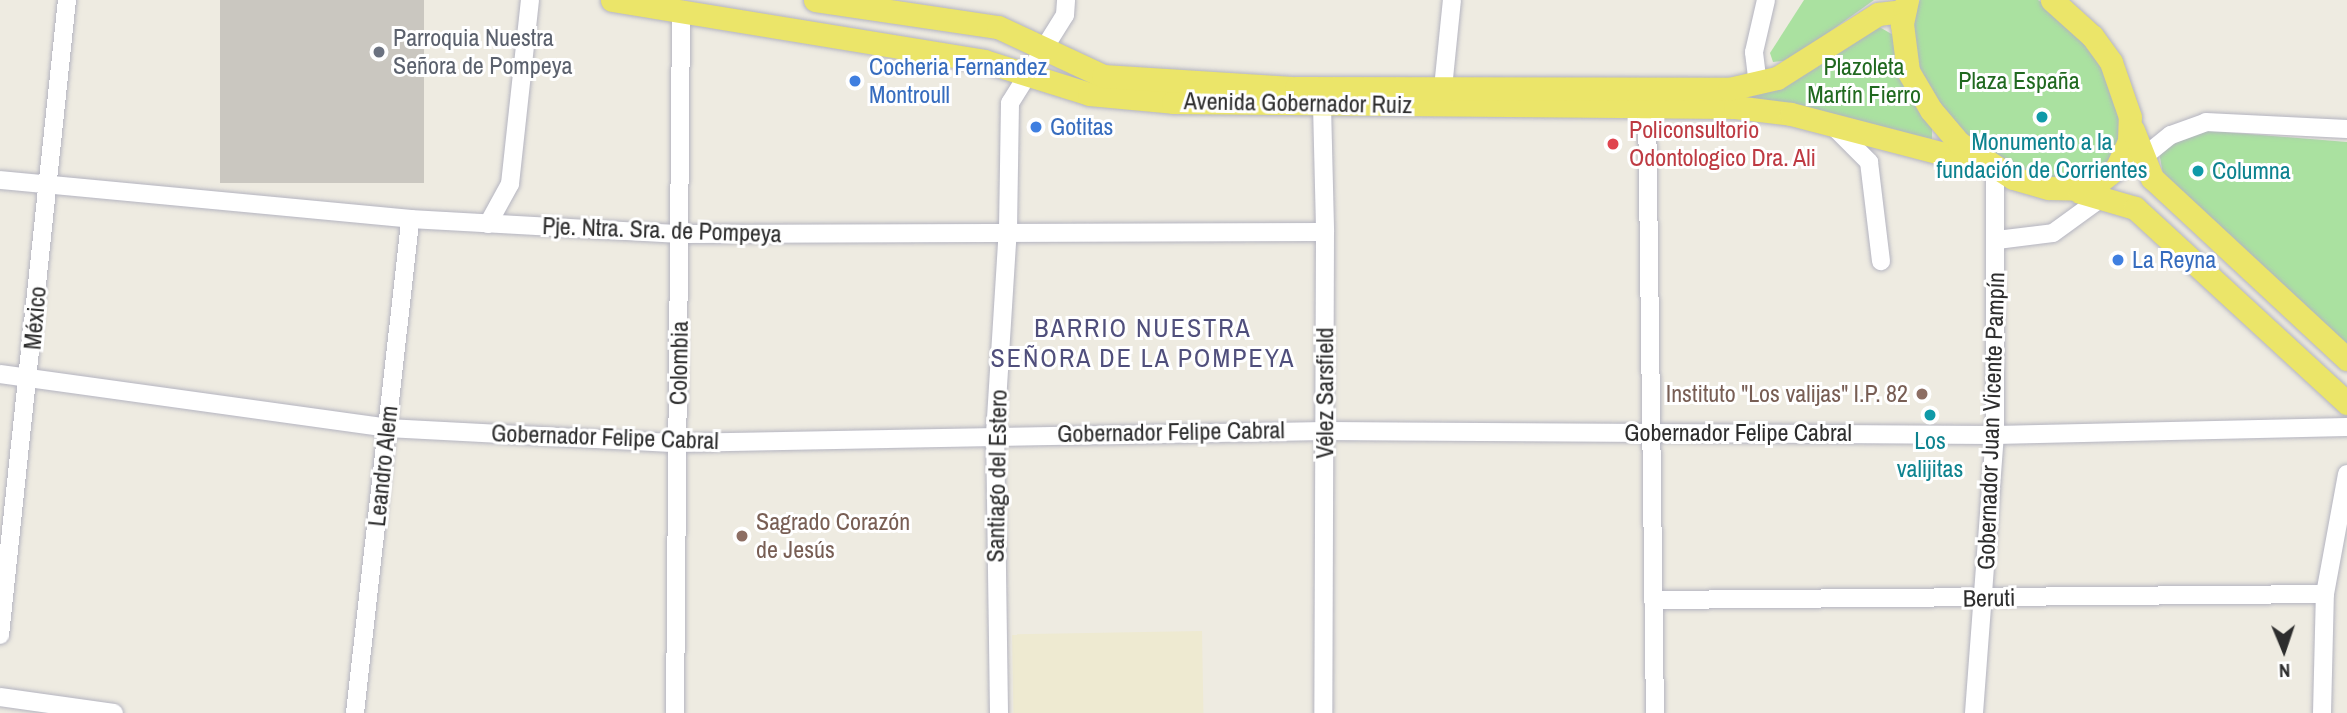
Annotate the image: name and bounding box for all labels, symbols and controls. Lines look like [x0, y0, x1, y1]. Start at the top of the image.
place label: Parroquia Nuestra Señora de Pompeya [393, 24, 572, 80]
marker: Parroquia Nuestra Señora de Pompeya [371, 44, 387, 60]
place label: Cocheria Fernandez Montroull [869, 53, 1047, 109]
park label: Plazoleta Martín Fierro [1807, 53, 1921, 109]
park label: Plaza España [1958, 67, 2080, 95]
marker: Cocheria Fernandez Montroull [847, 73, 863, 89]
street label: Avenida Gobernador Ruiz [1184, 87, 1412, 119]
marker: Monumento a la fundación de Corrientes [2034, 109, 2050, 125]
place label: Gotitas [1050, 113, 1113, 141]
place label: Policonsultorio Odontologico Dra. Ali [1629, 116, 1817, 172]
marker: Gotitas [1028, 119, 1044, 135]
place label: Monumento a la fundación de Corrientes [1936, 128, 2148, 184]
marker: Policonsultorio Odontologico Dra. Ali [1603, 134, 1623, 154]
place label: Columna [2212, 157, 2291, 185]
marker: Columna [2190, 163, 2206, 179]
street label: Pje. Ntra. Sra. de Pompeya [542, 211, 782, 249]
place label: La Reyna [2132, 246, 2216, 274]
marker: La Reyna [2110, 252, 2126, 268]
street label: Gobernador Juan Vicente Pampín [1971, 271, 2011, 571]
street label: México [18, 285, 52, 351]
district label: BARRIO NUESTRA SEÑORA DE LA POMPEYA [992, 312, 1294, 374]
street label: Colombia [664, 321, 694, 405]
street label: Vélez Sarsfield [1311, 327, 1339, 459]
place label: Instituto "Los valijas" I.P. 82 [1666, 380, 1908, 408]
marker: Instituto "Los valijas" I.P. 82 [1914, 386, 1930, 402]
street label: Santiago del Estero [981, 389, 1013, 563]
street label: Leandro Alem [362, 404, 404, 528]
marker: Los valijitas [1922, 407, 1938, 423]
street label: Gobernador Felipe Cabral [1057, 416, 1285, 448]
street label: Gobernador Felipe Cabral [491, 419, 719, 455]
street label: Gobernador Felipe Cabral [1624, 419, 1852, 447]
place label: Los valijitas [1897, 427, 1963, 483]
place label: Sagrado Corazón de Jesús [756, 508, 910, 564]
marker: Sagrado Corazón de Jesús [734, 528, 750, 544]
street label: Beruti [1962, 583, 2016, 613]
north arrow [2249, 615, 2319, 685]
text: N [2279, 658, 2291, 684]

